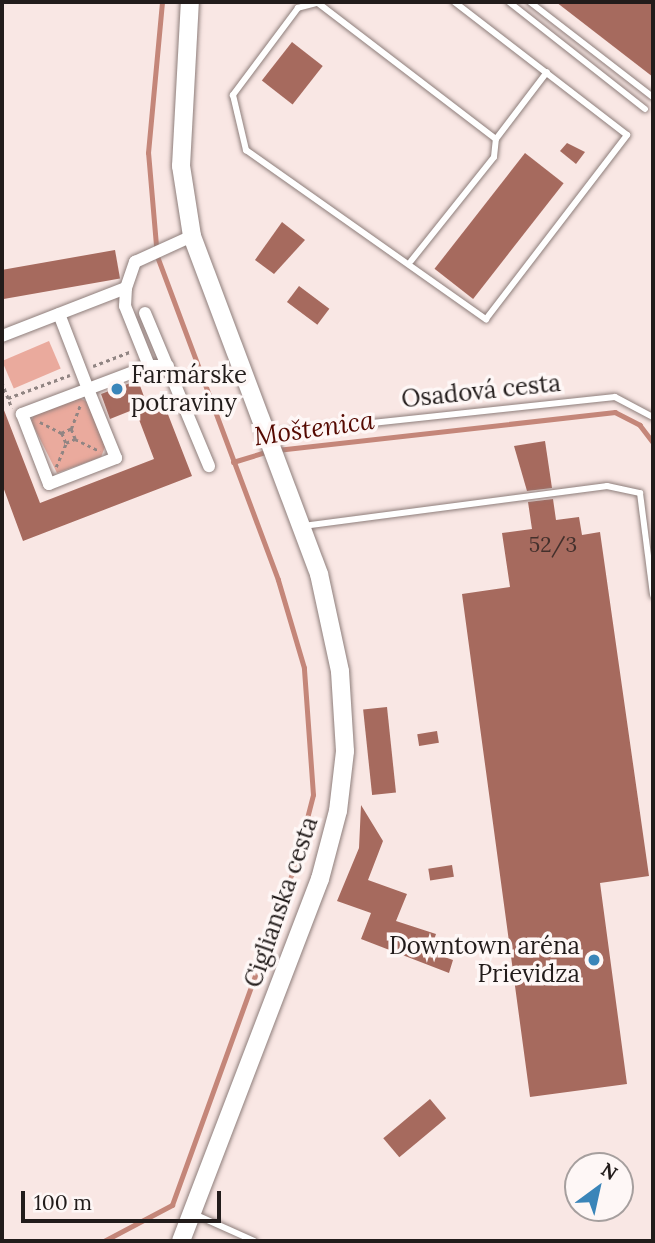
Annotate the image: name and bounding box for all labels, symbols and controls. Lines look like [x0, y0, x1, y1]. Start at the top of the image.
place label: Farmárske potraviny [131, 361, 247, 417]
street label: Osadová cesta [400, 368, 562, 414]
marker: Farmárske potraviny [109, 381, 125, 397]
water label: Moštenica [252, 404, 376, 452]
house number: 52/3 [529, 532, 577, 558]
street label: Ciglianska cesta [238, 813, 324, 991]
place label: Downtown aréna Prievidza [389, 932, 580, 988]
marker: Downtown aréna Prievidza [586, 952, 602, 968]
north arrow [564, 1152, 634, 1222]
text: N [597, 1157, 622, 1185]
scale bar [24, 1176, 224, 1220]
text: 100 m [34, 1189, 92, 1216]

